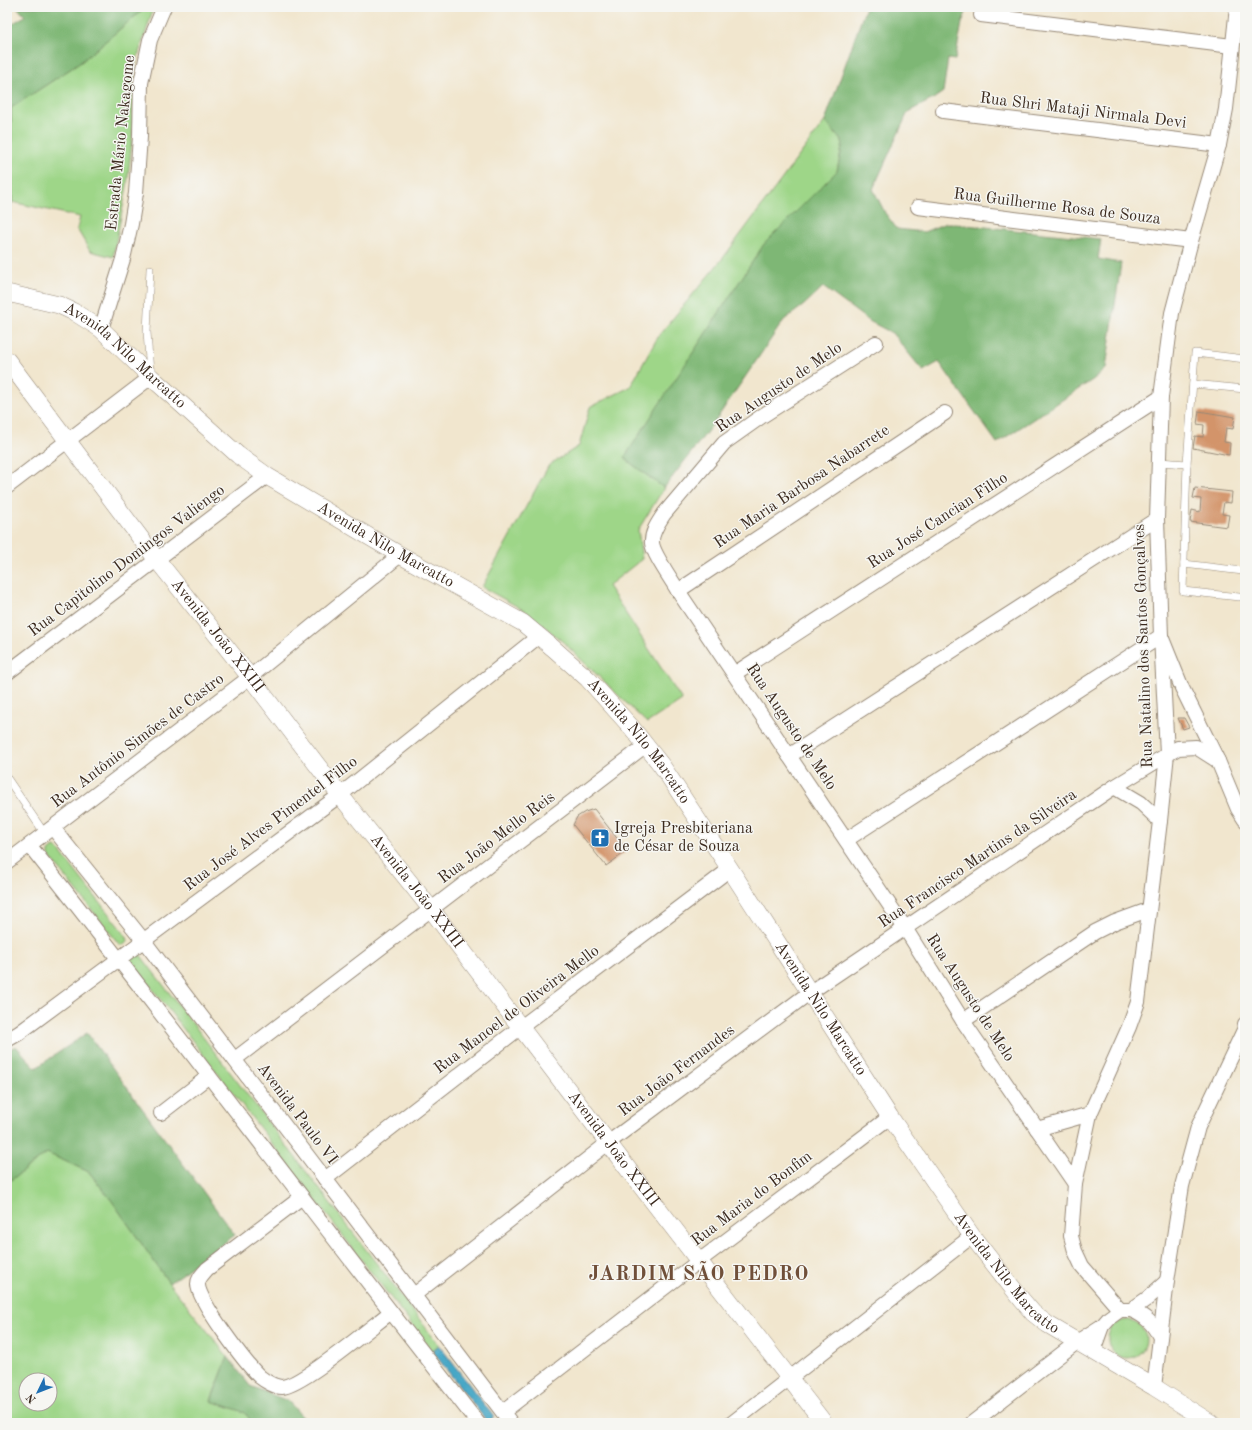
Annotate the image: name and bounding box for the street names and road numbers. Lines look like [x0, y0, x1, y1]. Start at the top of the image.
street label: Estrada Mário Nakagome [104, 54, 138, 232]
street label: Rua Shri Mataji Nirmala Devi [979, 90, 1187, 132]
street label: Rua Guilherme Rosa de Souza [953, 186, 1162, 228]
street label: Avenida Nilo Marcatto [61, 300, 189, 412]
street label: Rua Augusto de Melo [713, 340, 845, 436]
street label: Rua Maria Barbosa Nabarrete [711, 422, 893, 552]
street label: Rua José Cancian Filho [865, 470, 1011, 572]
street label: Rua Capitolino Domingos Valiengo [26, 482, 228, 640]
street label: Avenida Nilo Marcatto [314, 500, 457, 591]
street label: Rua Natalino dos Santos Gonçalves [1132, 524, 1156, 768]
street label: Avenida João XXIII [168, 576, 267, 696]
street label: Rua Augusto de Melo [743, 661, 839, 793]
street label: Rua Antônio Simões de Castro [49, 671, 227, 811]
street label: Avenida Nilo Marcatto [584, 676, 693, 807]
street label: Rua José Alves Pimentel Filho [181, 754, 361, 894]
street label: Rua Francisco Martins da Silveira [876, 787, 1080, 931]
street label: Rua João Mello Reis [436, 789, 558, 887]
street label: Avenida João XXIII [367, 832, 466, 951]
street label: Rua Augusto de Melo [923, 931, 1017, 1065]
street label: Avenida Nilo Marcatto [771, 939, 869, 1079]
street label: Rua Manoel de Oliveira Mello [431, 943, 603, 1077]
street label: Rua João Fernandes [616, 1022, 738, 1120]
street label: Avenida Paulo VI [254, 1060, 340, 1168]
street label: Avenida João XXIII [564, 1089, 662, 1210]
street label: Rua Maria do Bonfim [689, 1148, 816, 1249]
street label: Avenida Nilo Marcatto [950, 1209, 1062, 1337]

